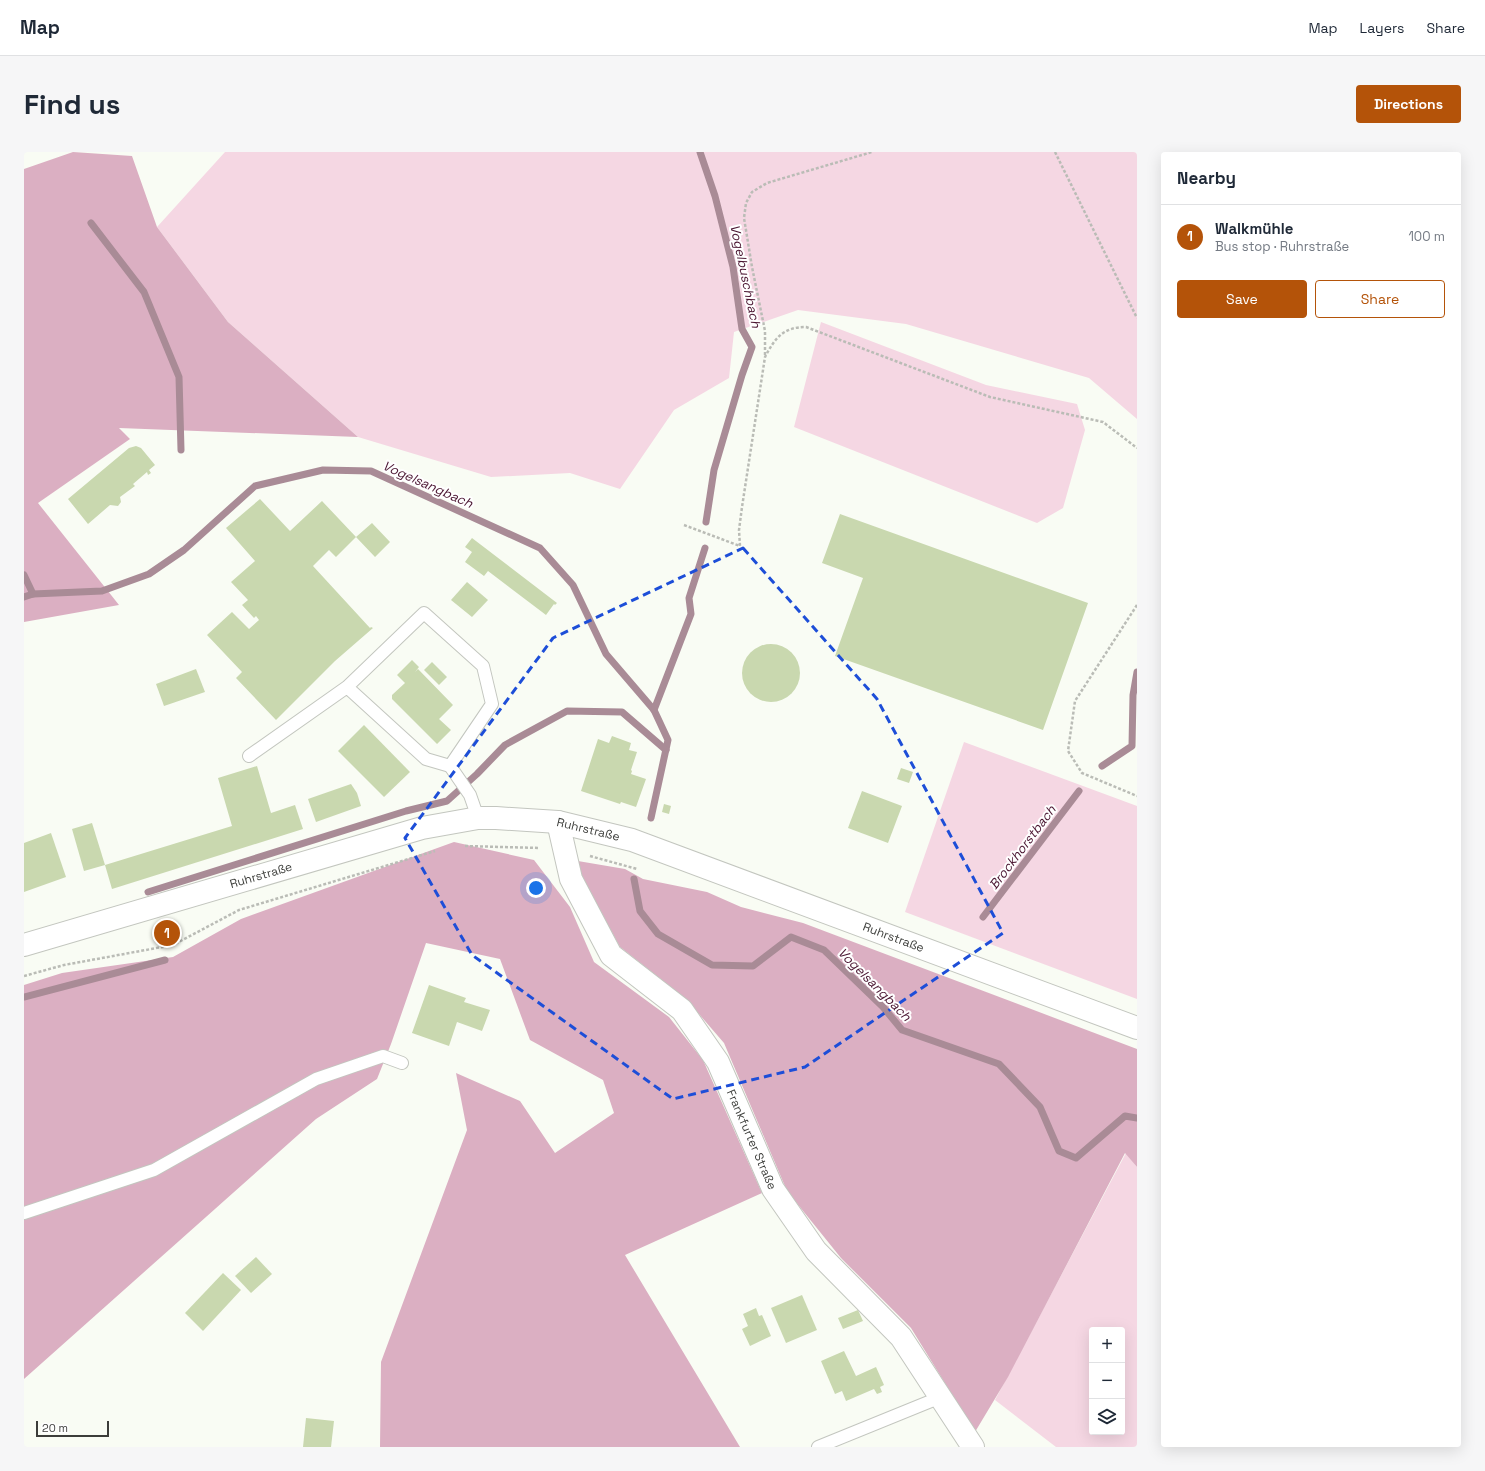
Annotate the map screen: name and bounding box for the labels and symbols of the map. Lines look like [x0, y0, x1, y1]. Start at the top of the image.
water label: Vogelbuschbach [726, 223, 765, 330]
water label: Vogelsangbach [380, 457, 476, 512]
water label: Brockhorstbach [985, 801, 1060, 893]
street label: Ruhrstraße [555, 814, 621, 845]
street label: Ruhrstraße [228, 859, 294, 892]
your location [526, 878, 546, 898]
pin: 1 [154, 918, 180, 948]
street label: Ruhrstraße [861, 919, 926, 956]
water label: Vogelsangbach [834, 944, 916, 1025]
street label: Frankfurter Straße [723, 1087, 780, 1192]
scale bar [36, 1419, 109, 1438]

